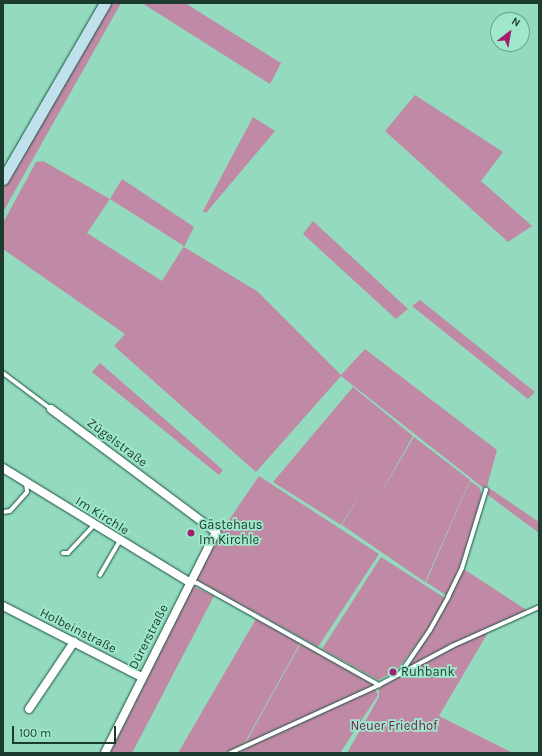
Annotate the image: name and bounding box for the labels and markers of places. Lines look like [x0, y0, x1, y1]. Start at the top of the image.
place label: Gästehaus Im Kirchle [199, 518, 263, 549]
marker: Gästehaus Im Kirchle [186, 528, 196, 538]
place label: Ruhbank [401, 664, 455, 680]
marker: Ruhbank [388, 667, 398, 677]

